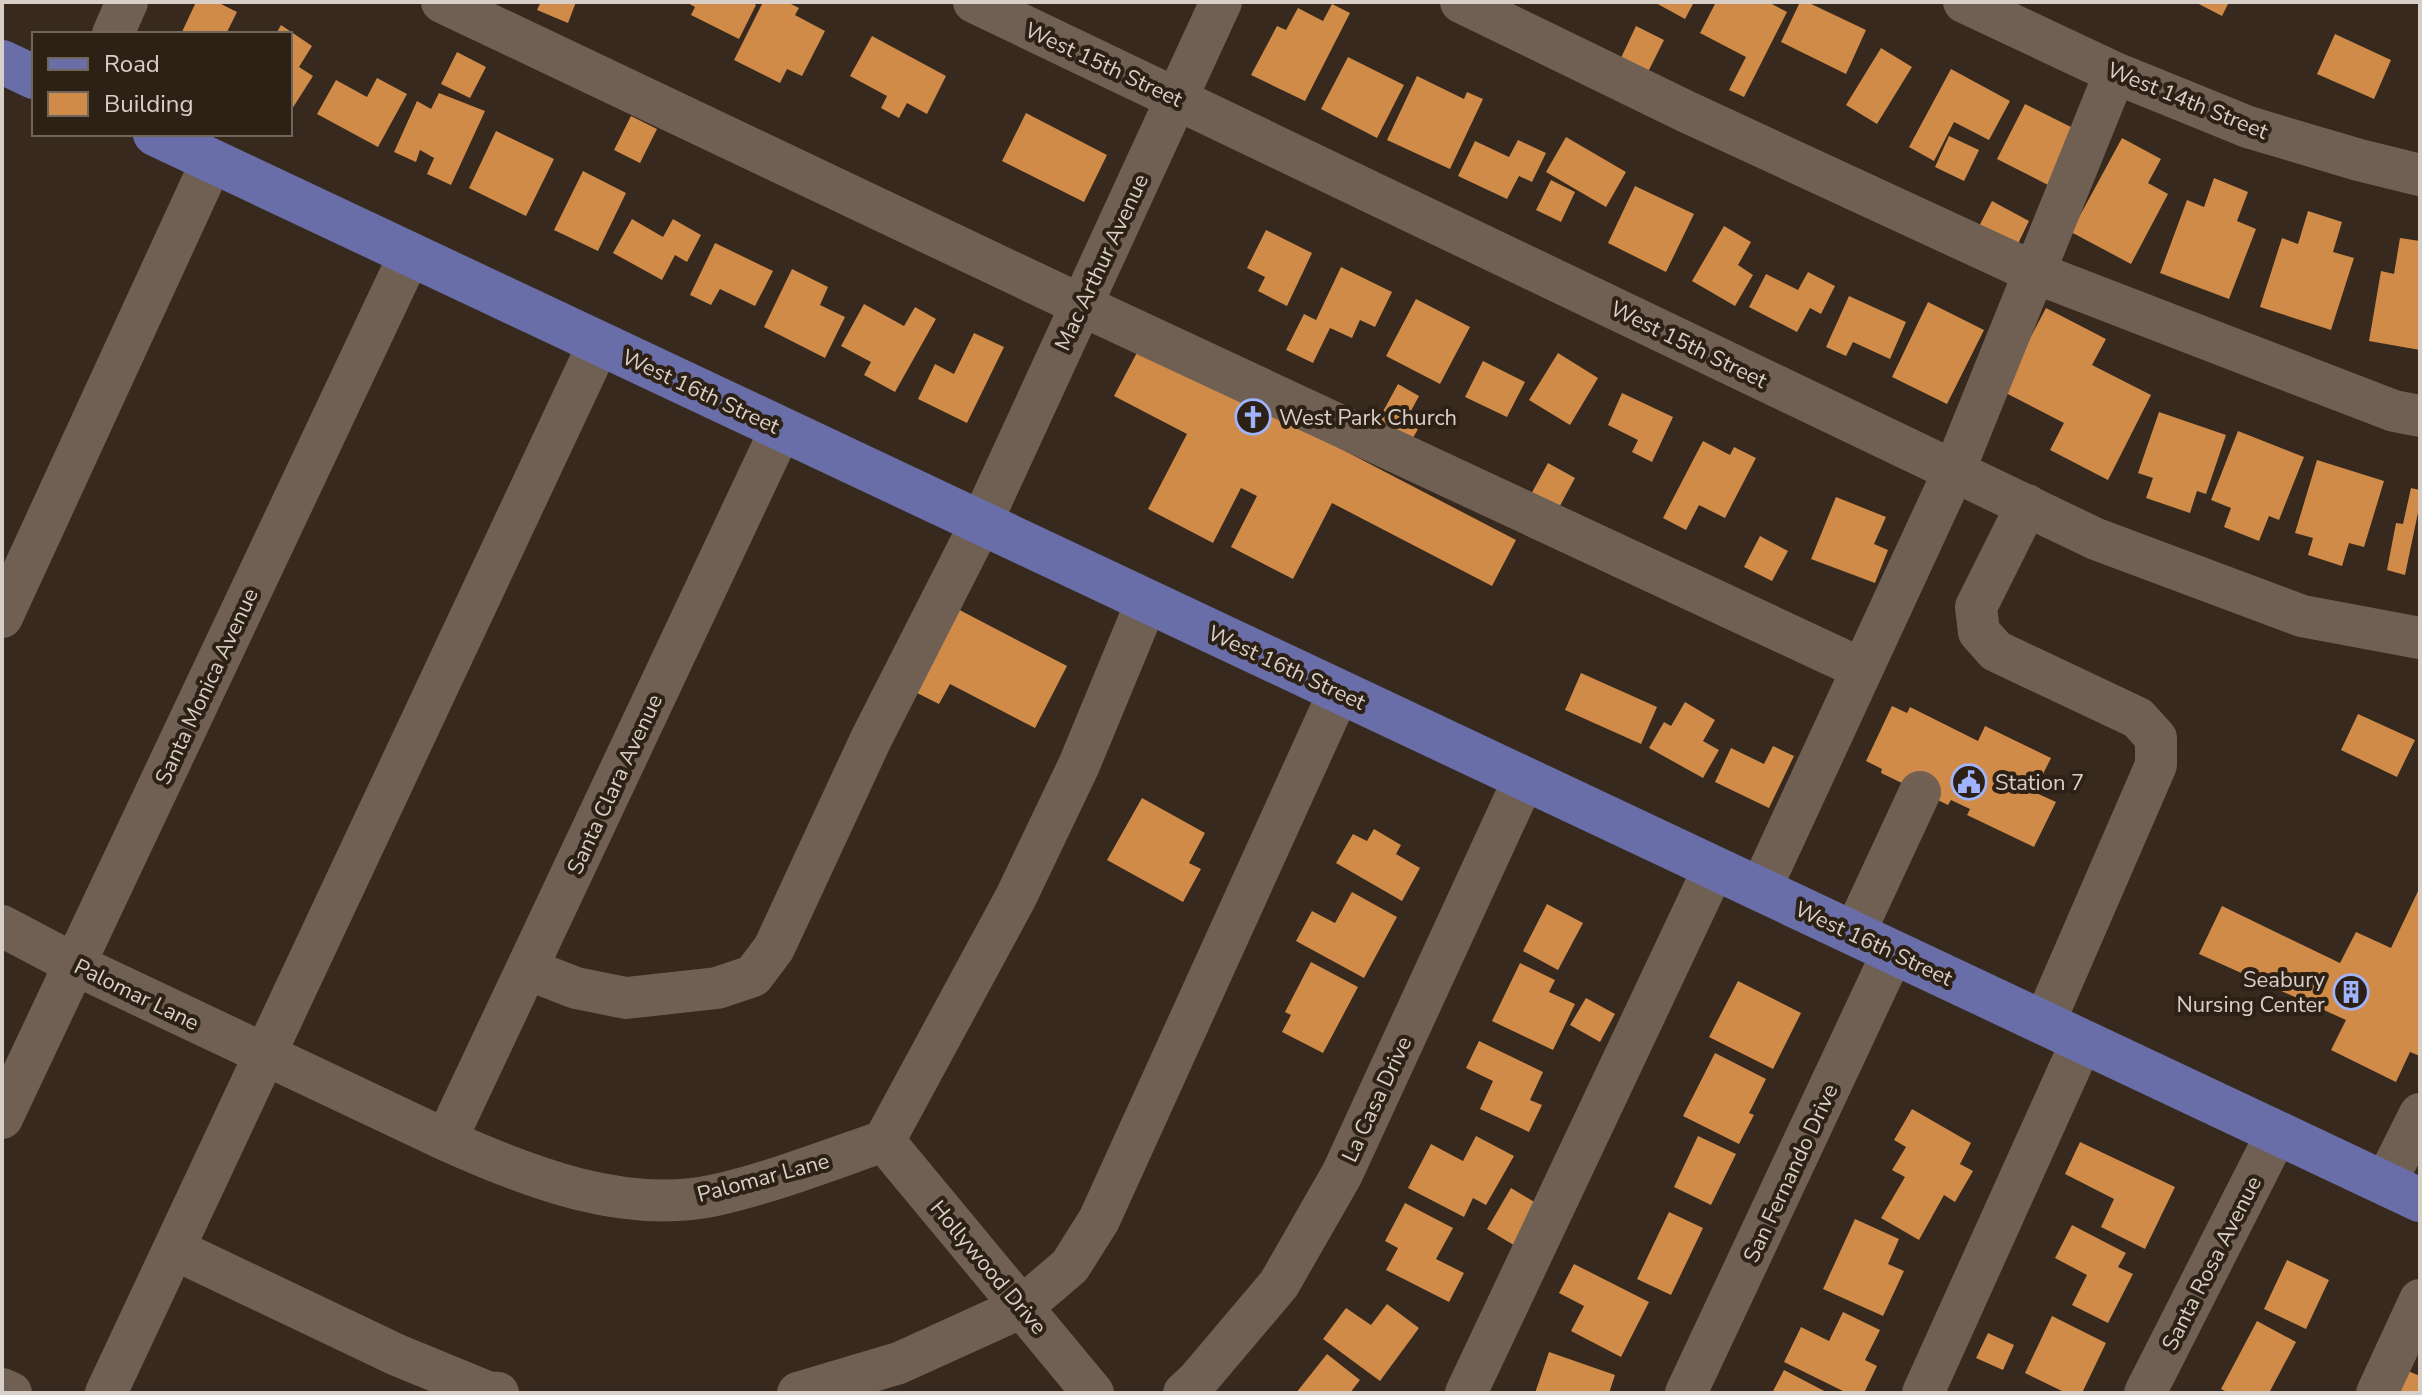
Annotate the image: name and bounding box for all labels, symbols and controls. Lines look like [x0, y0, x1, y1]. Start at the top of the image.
street label: West 15th Street [1020, 15, 1188, 115]
legend [32, 32, 292, 136]
text: Road [104, 48, 160, 80]
street label: West 14th Street [2103, 55, 2273, 147]
text: Building [104, 88, 194, 120]
street label: Mac Arthur Avenue [1048, 169, 1156, 356]
street label: West 15th Street [1605, 294, 1772, 396]
street label: West 16th Street [617, 342, 785, 442]
church icon: West Park Church [1234, 398, 1272, 436]
place label: West Park Church [1279, 403, 1457, 433]
street label: Santa Monica Avenue [148, 583, 266, 790]
street label: West 16th Street [1203, 618, 1371, 718]
street label: Santa Clara Avenue [560, 689, 670, 879]
public building icon: Station 7 [1950, 763, 1988, 801]
place label: Station 7 [1995, 768, 2084, 798]
street label: West 16th Street [1790, 894, 1958, 994]
street label: Palomar Lane [69, 952, 204, 1038]
place label: Seabury Nursing Center [2176, 965, 2326, 1020]
building icon: Seabury Nursing Center [2332, 973, 2370, 1011]
street label: La Casa Drive [1335, 1032, 1419, 1167]
street label: San Fernando Drive [1736, 1079, 1846, 1268]
street label: Palomar Lane [694, 1146, 833, 1210]
street label: Santa Rosa Avenue [2155, 1171, 2269, 1356]
street label: Hollywood Drive [923, 1194, 1053, 1341]

